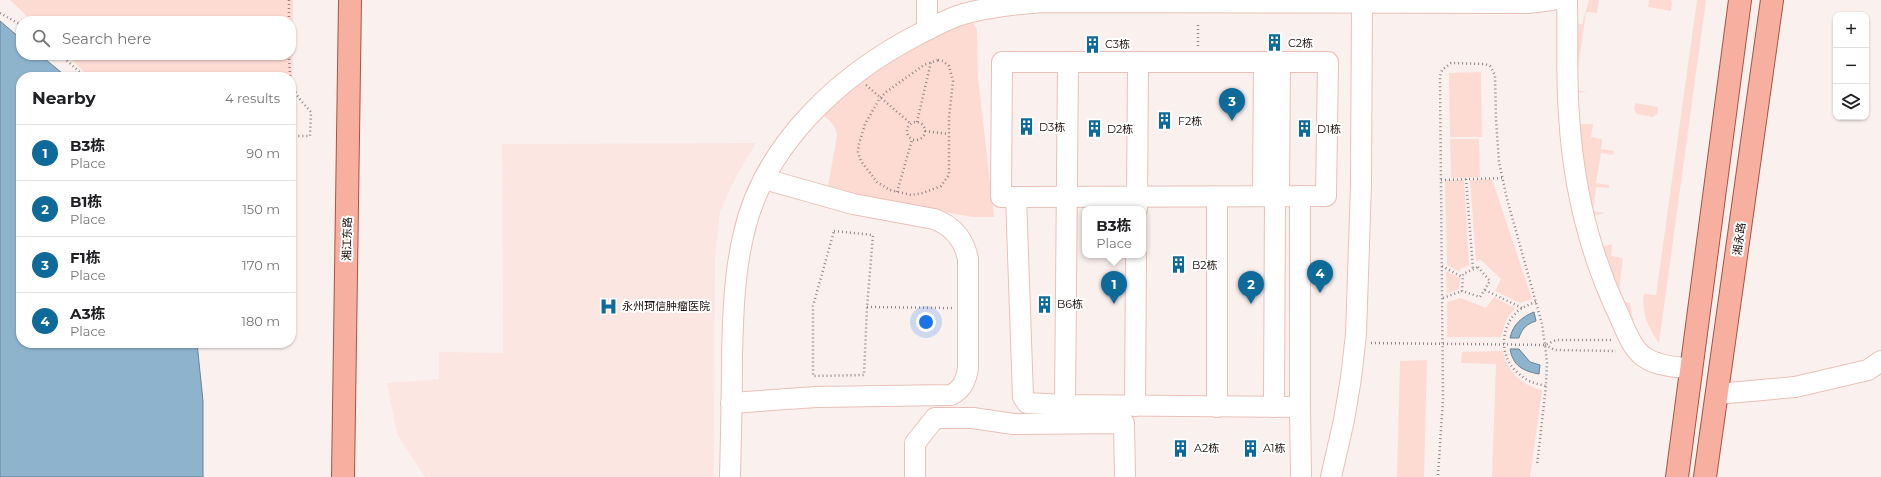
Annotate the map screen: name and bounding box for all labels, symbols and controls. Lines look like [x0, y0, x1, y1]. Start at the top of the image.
map controls [1833, 12, 1869, 120]
button: + [1833, 12, 1869, 48]
search box [16, 16, 296, 60]
icon: search [30, 27, 52, 49]
text: Search here [62, 29, 151, 48]
building icon: C2栋 [1265, 33, 1285, 53]
building icon: C3栋 [1082, 34, 1102, 54]
place label: C2栋 [1288, 36, 1313, 50]
place label: C3栋 [1105, 37, 1130, 51]
button: − [1833, 48, 1869, 84]
button: layers [1833, 84, 1869, 120]
text: Nearby [32, 88, 96, 108]
pin: 3 [1219, 88, 1245, 121]
text: 4 results [225, 90, 280, 106]
building icon: F2栋 [1155, 111, 1175, 131]
place label: F2栋 [1178, 114, 1202, 128]
building icon: D3栋 [1016, 117, 1036, 137]
building icon: D2栋 [1084, 119, 1104, 139]
building icon: D1栋 [1294, 119, 1314, 139]
place label: D3栋 [1039, 120, 1065, 134]
place label: D2栋 [1107, 122, 1133, 136]
place label: D1栋 [1317, 122, 1341, 136]
text: B3栋 [70, 136, 105, 155]
text: 1 [42, 145, 48, 161]
text: 90 m [246, 145, 280, 161]
text: Place [70, 155, 106, 171]
text: B1栋 [70, 192, 102, 211]
text: 2 [41, 201, 49, 217]
text: 150 m [242, 201, 280, 217]
popup [1082, 206, 1146, 258]
text: Place [70, 211, 106, 227]
text: B3栋 [1096, 216, 1132, 235]
street label: 湘江东路 [340, 217, 354, 261]
street label: 湘永路 [1730, 222, 1748, 256]
text: Place [1096, 235, 1132, 251]
text: F1栋 [70, 248, 101, 267]
building icon: B2栋 [1169, 255, 1189, 275]
text: 3 [41, 257, 49, 273]
text: 170 m [242, 257, 280, 273]
place label: B2栋 [1192, 258, 1218, 272]
pin: 4 [1307, 260, 1333, 293]
text: Place [70, 267, 106, 283]
pin: 1 [1101, 271, 1127, 304]
pin: 2 [1238, 271, 1264, 304]
building icon: B6栋 [1034, 294, 1054, 314]
hospital icon: 永州珂信肿瘤医院 [599, 296, 619, 316]
place label: B6栋 [1057, 297, 1083, 311]
place label: 永州珂信肿瘤医院 [622, 299, 710, 313]
text: A3栋 [70, 304, 106, 323]
your location [916, 312, 936, 332]
text: 4 [41, 313, 49, 329]
text: 180 m [241, 313, 280, 329]
text: Place [70, 323, 106, 339]
building icon: A2栋 [1171, 438, 1191, 458]
building icon: A1栋 [1240, 438, 1260, 458]
place label: A2栋 [1194, 441, 1219, 455]
place label: A1栋 [1263, 441, 1285, 455]

